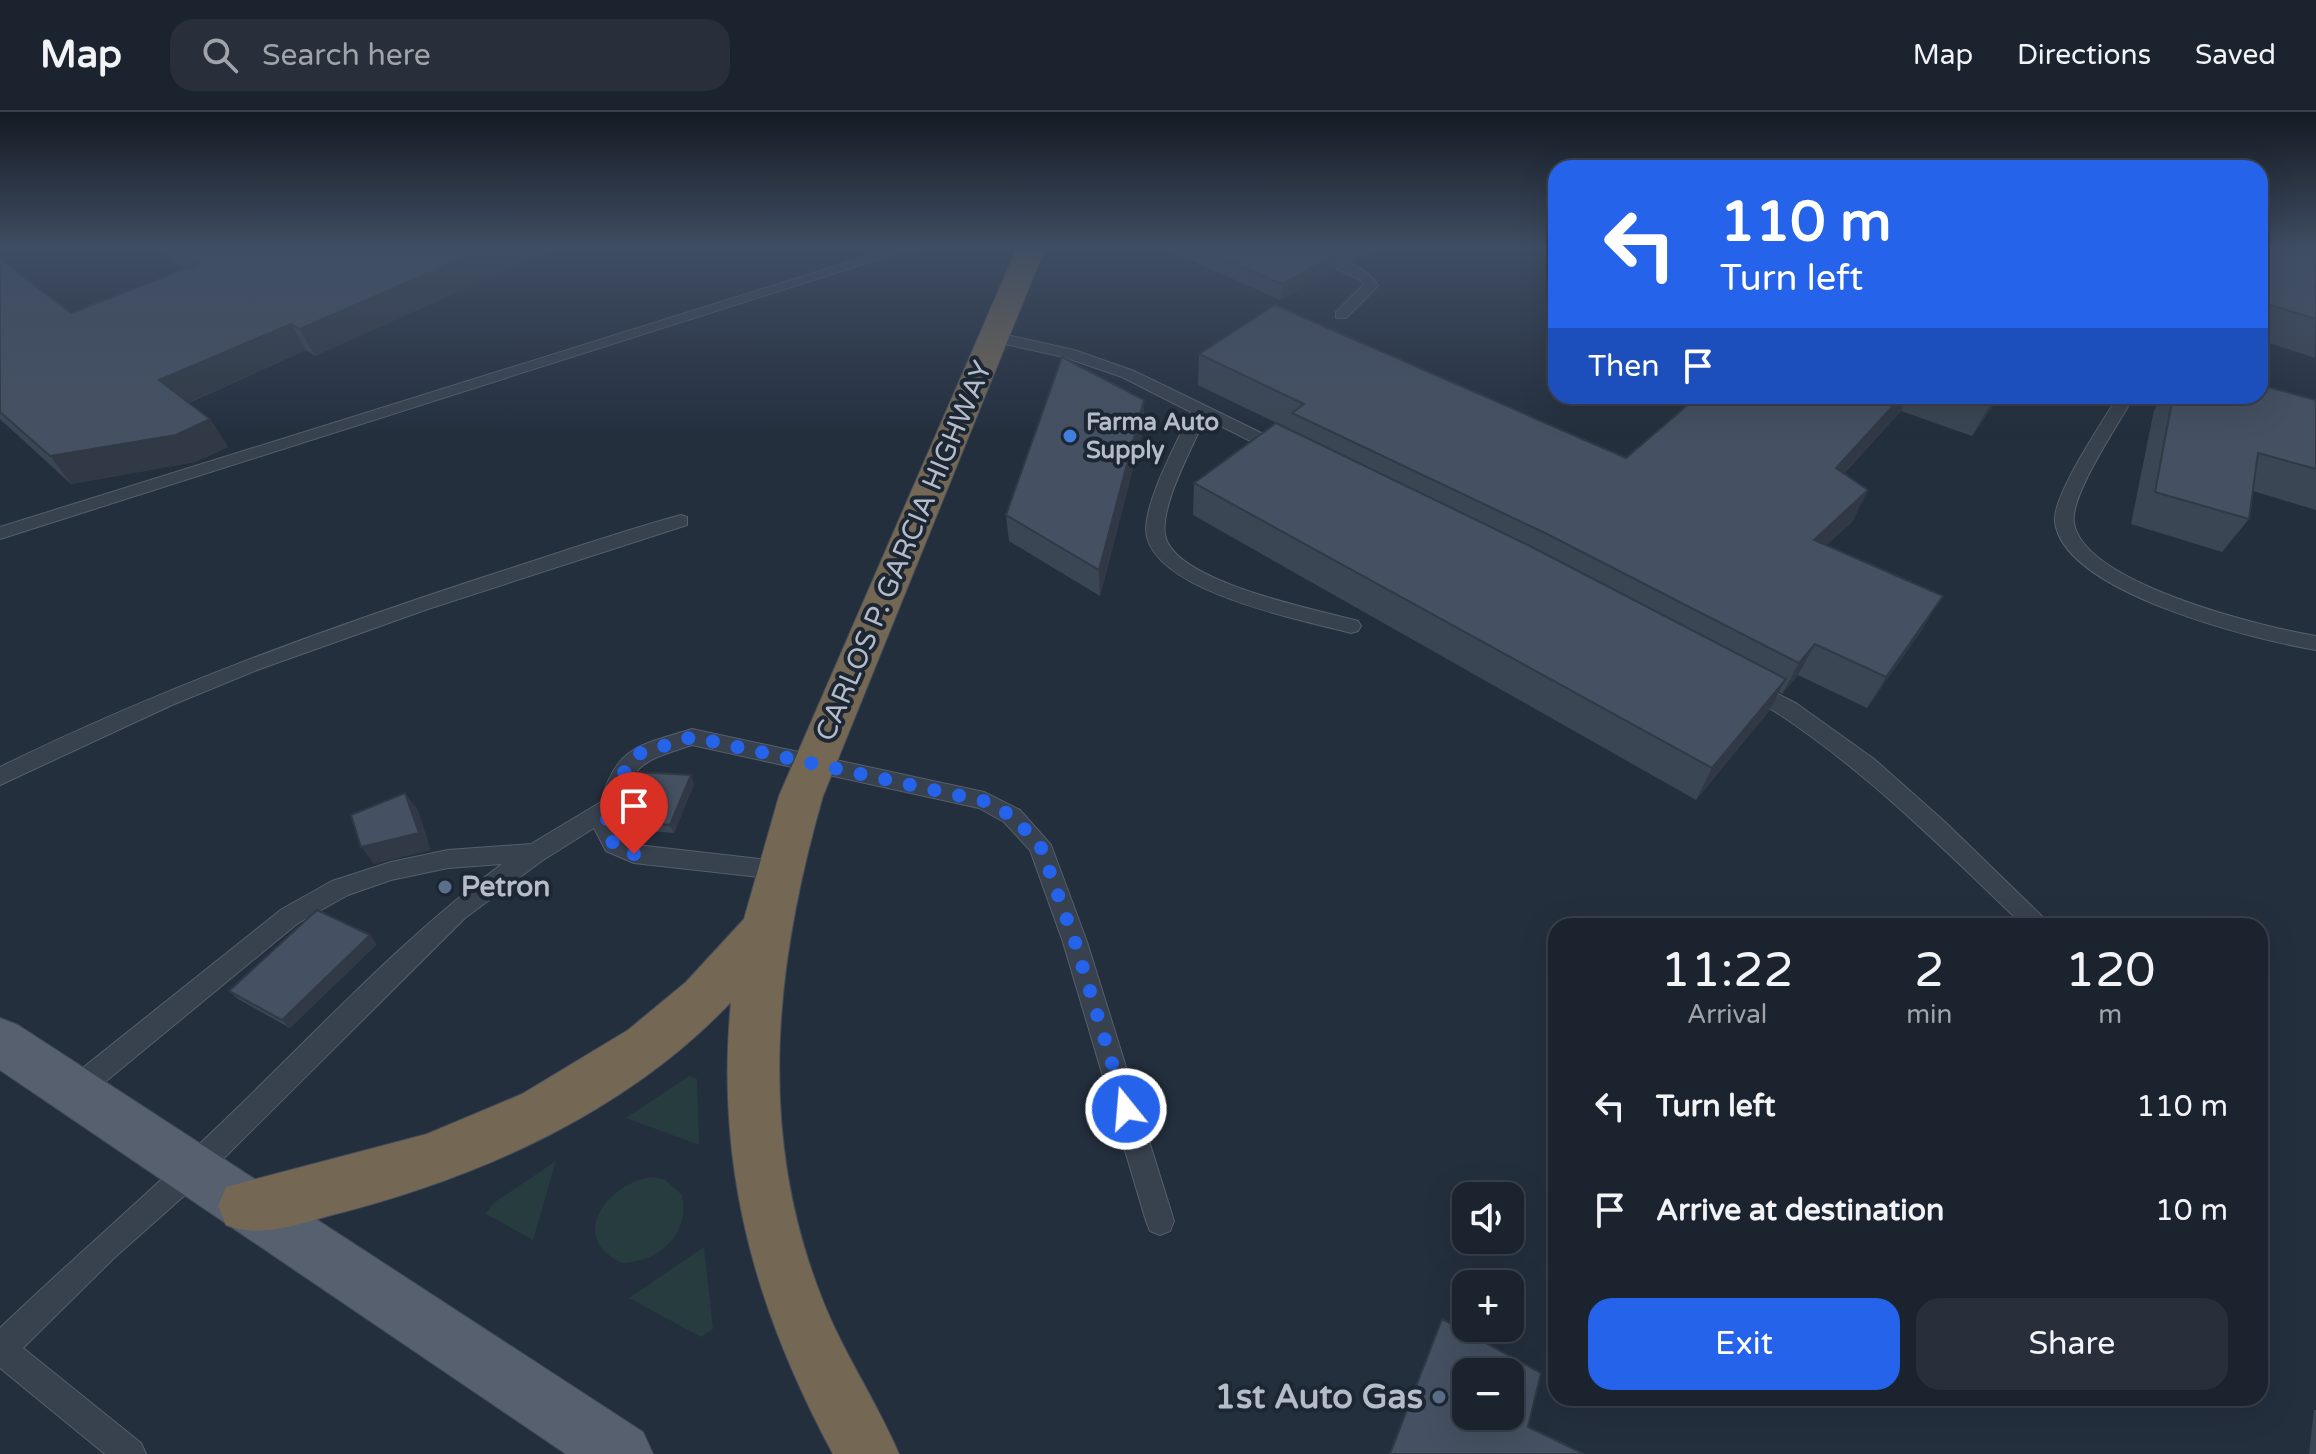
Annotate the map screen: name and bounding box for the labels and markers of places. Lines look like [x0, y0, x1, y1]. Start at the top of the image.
place label: Farma Auto Supply [1086, 408, 1219, 465]
marker: Farma Auto Supply [1061, 427, 1079, 445]
pin [600, 772, 668, 854]
place label: Petron [461, 870, 550, 904]
marker: Petron [436, 878, 454, 896]
place label: 1st Auto Gas [1215, 1377, 1423, 1418]
marker: 1st Auto Gas [1430, 1388, 1448, 1406]

